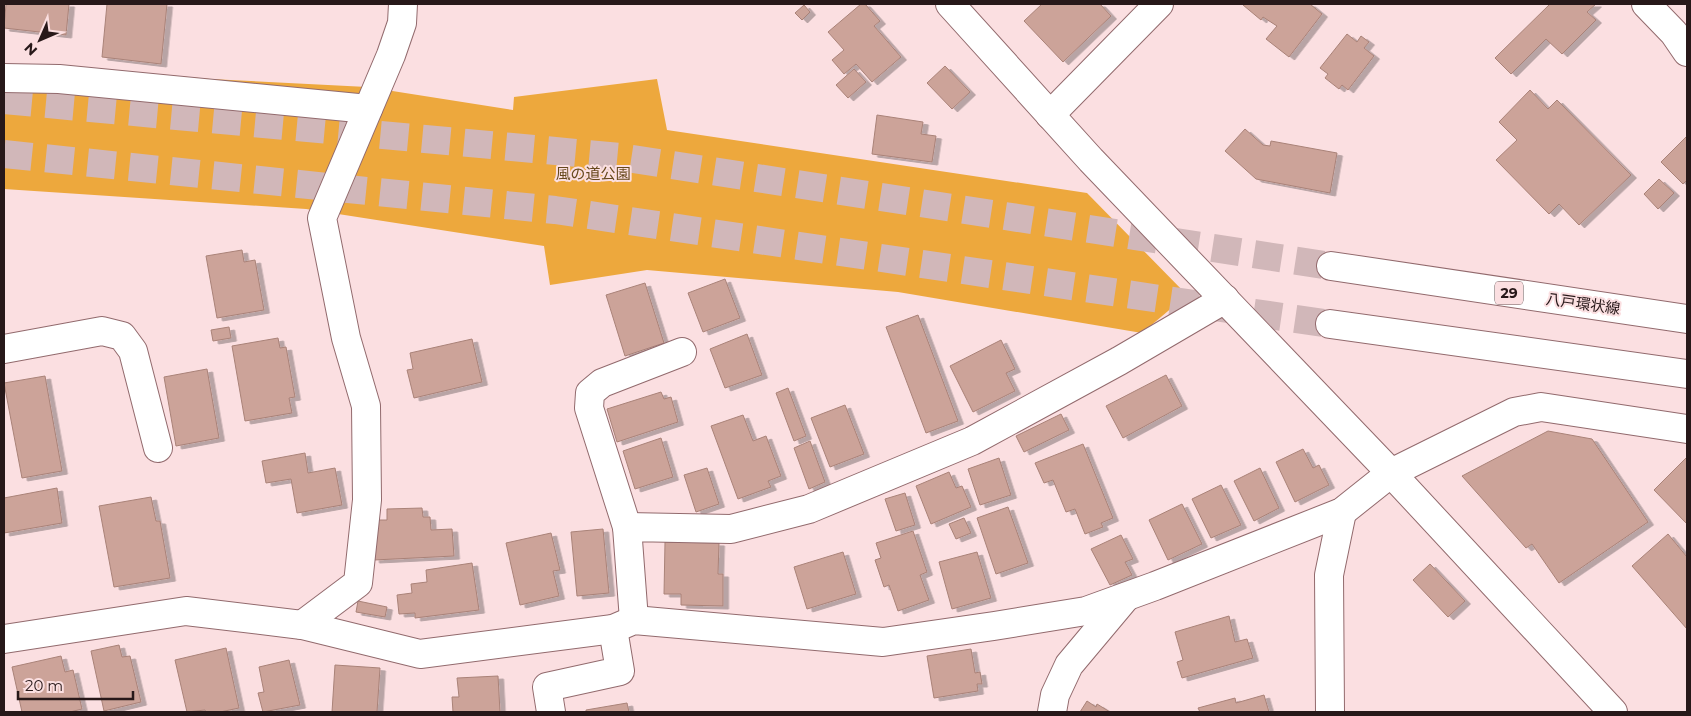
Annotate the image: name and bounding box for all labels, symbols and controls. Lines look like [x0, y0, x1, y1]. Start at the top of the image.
north arrow [15, 15, 65, 65]
text: N [20, 39, 41, 60]
park label: 風の道公園 [555, 164, 631, 183]
road number: 29 [1495, 282, 1523, 304]
street label: 八戸環状線 [1545, 289, 1622, 318]
scale bar [18, 668, 132, 700]
text: 20 m [25, 676, 63, 695]

